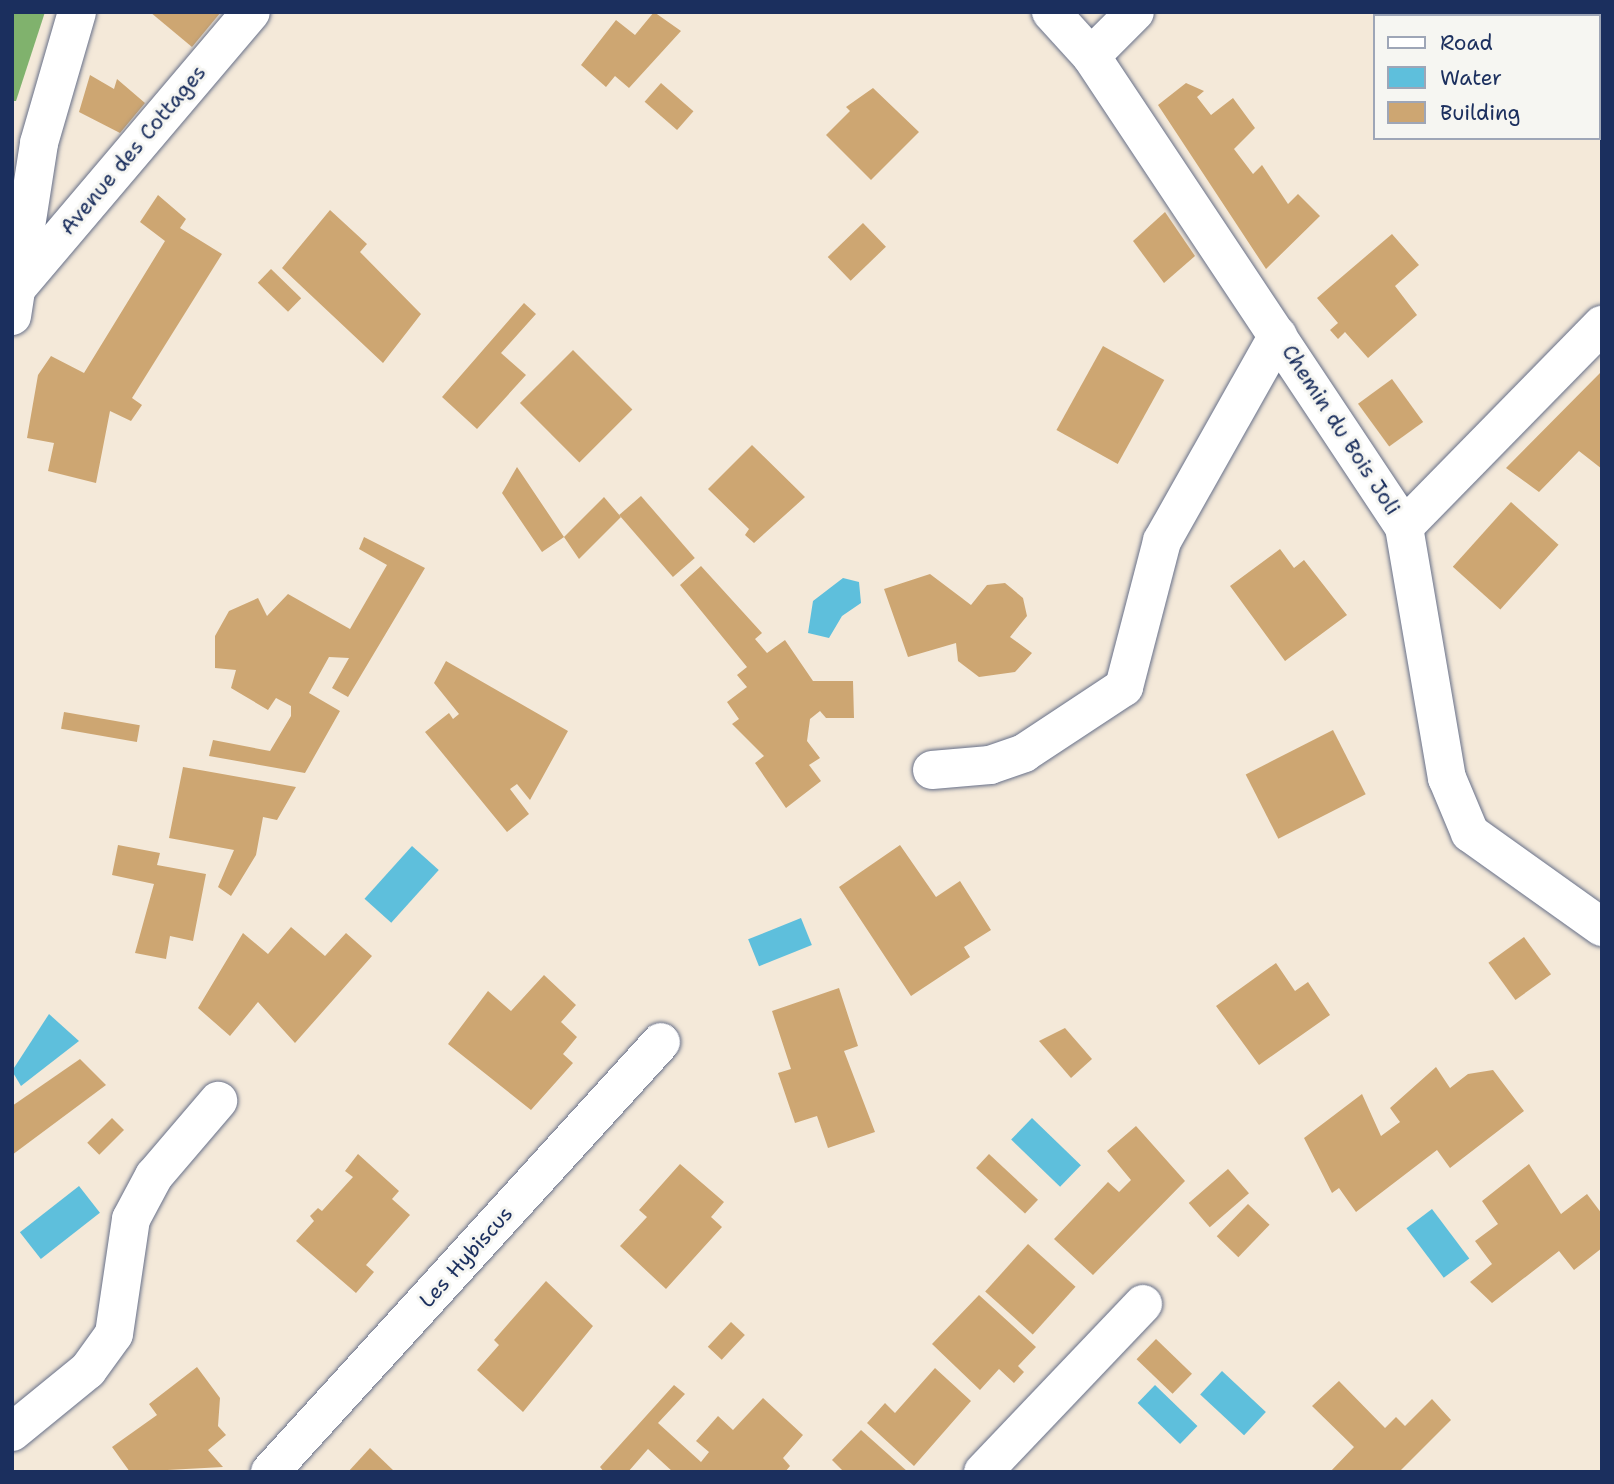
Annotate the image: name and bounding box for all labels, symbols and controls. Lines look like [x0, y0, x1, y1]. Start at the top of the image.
legend [1372, 14, 1600, 140]
text: Road [1440, 29, 1493, 57]
street label: Avenue des Cottages [55, 60, 211, 240]
text: Water [1440, 64, 1502, 92]
text: Building [1440, 99, 1520, 127]
street label: Chemin du Bois Joli [1277, 340, 1405, 520]
street label: Les Hybiscus [414, 1201, 518, 1313]

